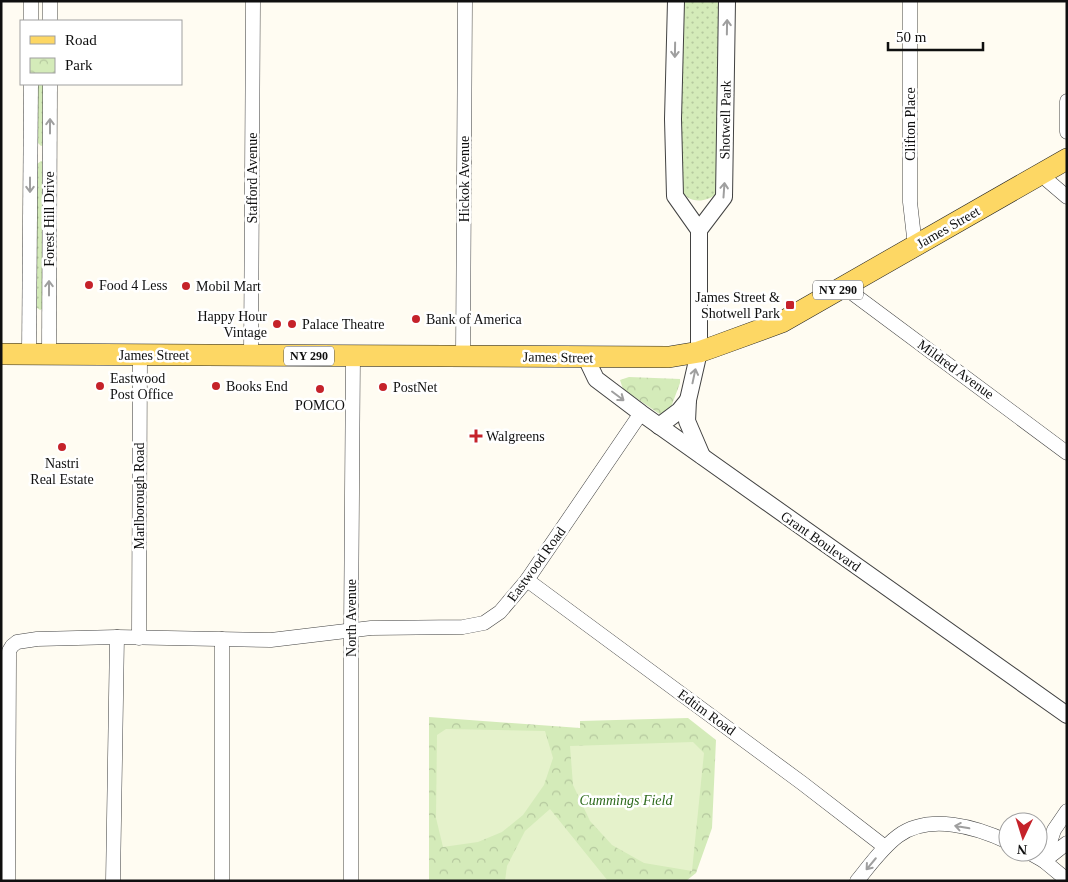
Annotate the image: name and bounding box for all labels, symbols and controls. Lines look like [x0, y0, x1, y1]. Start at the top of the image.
one-way arrow [722, 19, 732, 36]
legend [20, 20, 182, 85]
scale bar [888, 20, 983, 52]
text: 50 m [896, 29, 927, 45]
text: Road [65, 32, 97, 48]
one-way arrow [670, 42, 680, 58]
text: Park [65, 57, 93, 73]
street label: Shotwell Park [717, 80, 734, 160]
street label: Clifton Place [903, 87, 918, 161]
one-way arrow [45, 118, 55, 134]
street label: Stafford Avenue [245, 133, 260, 223]
street label: Hickok Avenue [457, 136, 472, 222]
street label: Forest Hill Drive [42, 171, 57, 267]
one-way arrow [25, 176, 35, 193]
one-way arrow [719, 182, 728, 198]
street label: James Street [914, 203, 983, 252]
place label: Food 4 Less [99, 278, 167, 293]
marker: Food 4 Less [83, 279, 95, 291]
place label: Mobil Mart [196, 279, 261, 294]
marker: Mobil Mart [180, 280, 192, 292]
road number: NY 290 [813, 280, 863, 300]
one-way arrow [44, 281, 54, 297]
place label: James Street & Shotwell Park [695, 290, 780, 321]
marker: James Street & Shotwell Park [784, 299, 796, 311]
place label: Happy Hour Vintage [197, 309, 267, 340]
place label: Bank of America [426, 312, 522, 327]
marker: Bank of America [410, 313, 422, 325]
place label: Palace Theatre [302, 317, 385, 332]
marker: Happy Hour Vintage [271, 318, 283, 330]
marker: Palace Theatre [286, 318, 298, 330]
street label: Mildred Avenue [915, 337, 997, 402]
road number: NY 290 [284, 346, 334, 366]
street label: James Street [119, 348, 189, 363]
street label: James Street [523, 349, 593, 366]
one-way arrow [689, 369, 699, 385]
place label: Eastwood Post Office [110, 371, 173, 402]
place label: Books End [226, 379, 288, 394]
marker: Eastwood Post Office [94, 380, 106, 392]
marker: Books End [210, 380, 222, 392]
place label: PostNet [393, 380, 437, 395]
marker: PostNet [377, 381, 389, 393]
marker: POMCO [314, 383, 326, 395]
one-way arrow [611, 391, 625, 401]
place label: POMCO [295, 398, 345, 413]
place label: Walgreens [486, 429, 545, 444]
marker: Walgreens [470, 430, 482, 442]
marker: Nastri Real Estate [56, 441, 68, 453]
street label: Marlborough Road [132, 443, 147, 549]
place label: Nastri Real Estate [30, 456, 94, 487]
street label: Grant Boulevard [778, 508, 863, 574]
street label: Eastwood Road [504, 524, 568, 604]
street label: North Avenue [344, 579, 359, 657]
street label: Edtim Road [675, 687, 738, 738]
park label: Cummings Field [580, 793, 673, 808]
north arrow [998, 812, 1048, 862]
one-way arrow [954, 821, 970, 831]
text: N [1017, 842, 1028, 857]
one-way arrow [865, 857, 876, 870]

